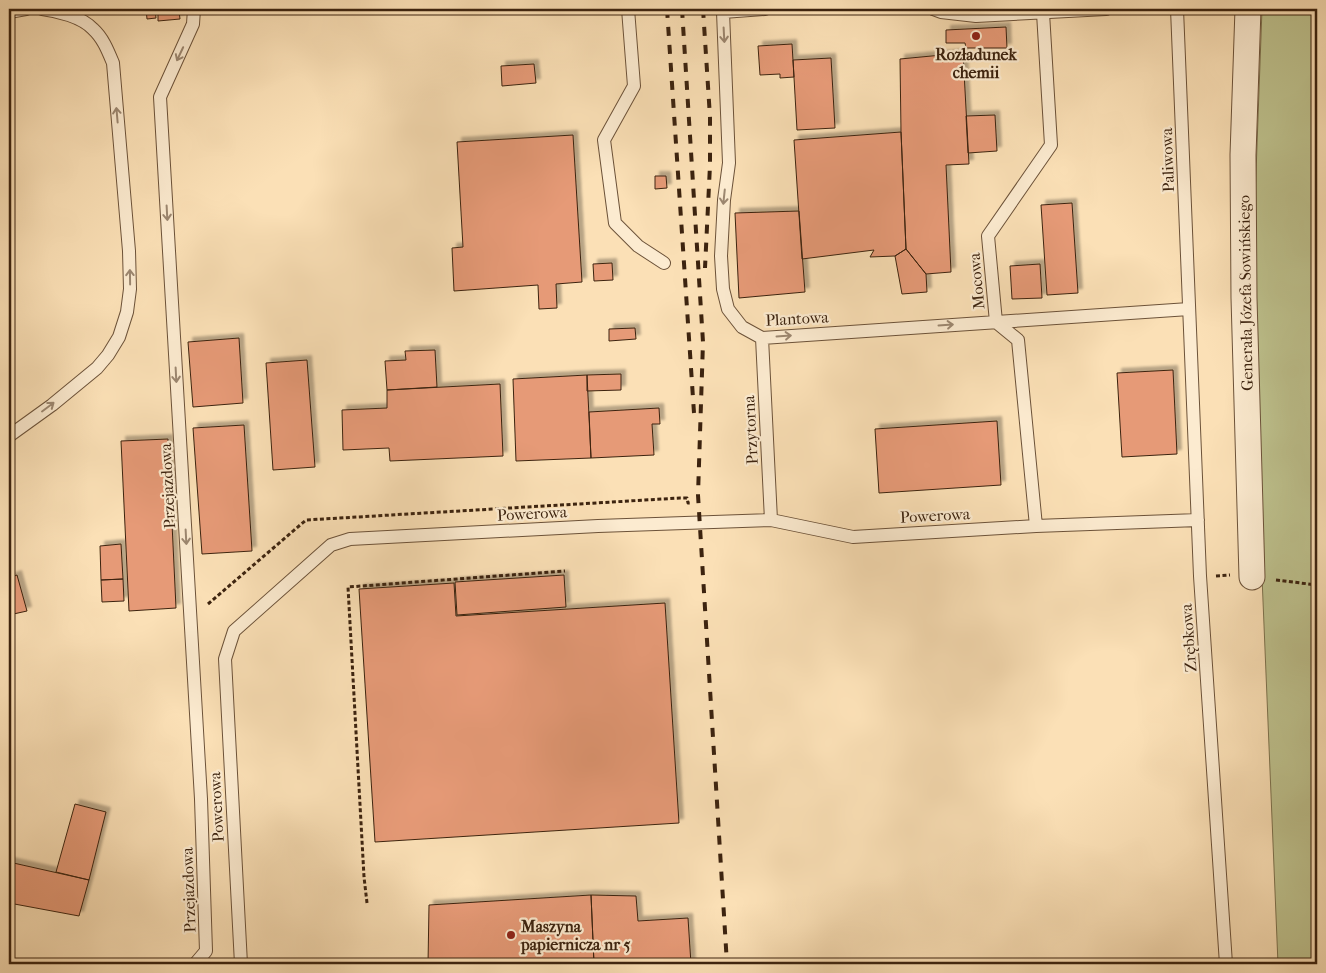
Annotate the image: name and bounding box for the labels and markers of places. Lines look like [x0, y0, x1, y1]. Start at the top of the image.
marker: Rozładunek chemii [970, 30, 982, 42]
place label: Rozładunek chemii [935, 45, 1017, 82]
place label: Maszyna papiernicza nr 5 [520, 917, 630, 955]
marker: Maszyna papiernicza nr 5 [505, 929, 517, 941]

